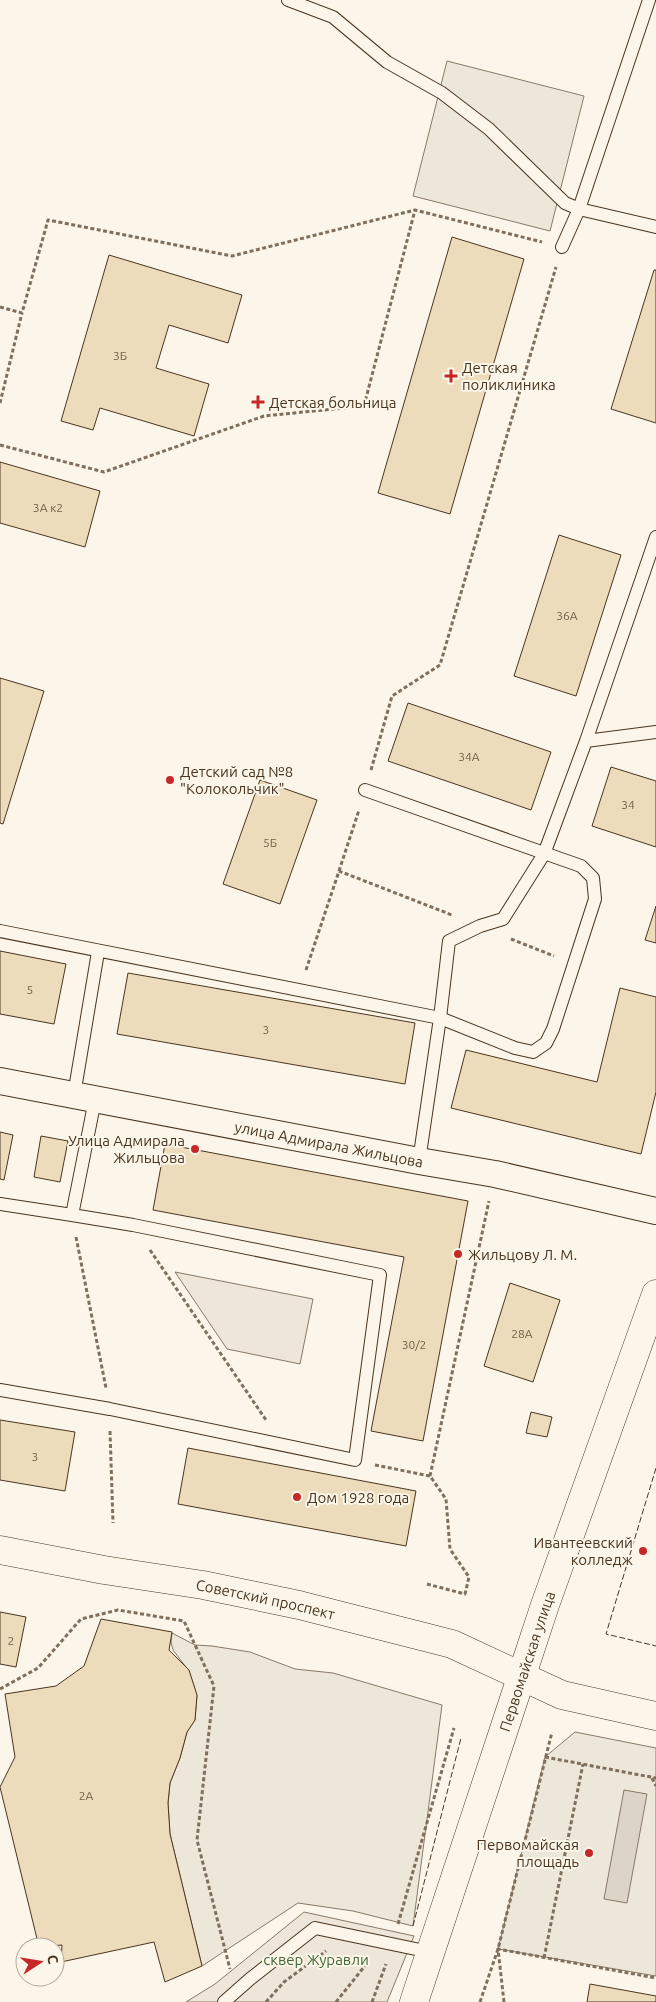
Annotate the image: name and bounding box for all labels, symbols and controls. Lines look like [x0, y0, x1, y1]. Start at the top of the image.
house number: 3Б [113, 349, 127, 362]
place label: Детская поликлиника [462, 359, 556, 393]
marker: Детская поликлиника [444, 369, 458, 383]
place label: Детская больница [269, 394, 396, 411]
marker: Детская больница [251, 395, 265, 409]
house number: 3А к2 [33, 501, 63, 514]
house number: 36А [556, 609, 578, 622]
house number: 34А [458, 750, 480, 763]
place label: Детский сад №8 "Колокольчик" [180, 763, 293, 797]
marker: Детский сад №8 "Колокольчик" [164, 774, 176, 786]
house number: 34 [621, 798, 635, 811]
house number: 5Б [263, 836, 277, 849]
house number: 5 [27, 983, 33, 996]
house number: 3 [263, 1023, 269, 1036]
street label: улица Адмирала Жильцова [233, 1118, 425, 1170]
place label: Улица Адмирала Жильцова [68, 1132, 185, 1166]
marker: Улица Адмирала Жильцова [189, 1143, 201, 1155]
place label: Жильцову Л. М. [468, 1246, 577, 1263]
marker: Жильцову Л. М. [452, 1248, 464, 1260]
house number: 28А [511, 1327, 533, 1340]
house number: 30/2 [402, 1338, 426, 1351]
house number: 3 [32, 1450, 38, 1463]
place label: Дом 1928 года [307, 1489, 409, 1506]
marker: Дом 1928 года [291, 1491, 303, 1503]
place label: Ивантеевский колледж [534, 1534, 633, 1568]
marker: Ивантеевский колледж [637, 1545, 649, 1557]
street label: Советский проспект [195, 1576, 337, 1622]
street label: Первомайская улица [495, 1589, 558, 1734]
house number: 2 [8, 1634, 14, 1647]
house number: 2А [79, 1789, 93, 1802]
place label: Первомайская площадь [477, 1836, 579, 1870]
marker: Первомайская площадь [583, 1847, 595, 1859]
north arrow [15, 1937, 65, 1987]
park label: сквер Журавли [263, 1951, 369, 1968]
text: С [44, 1953, 61, 1965]

